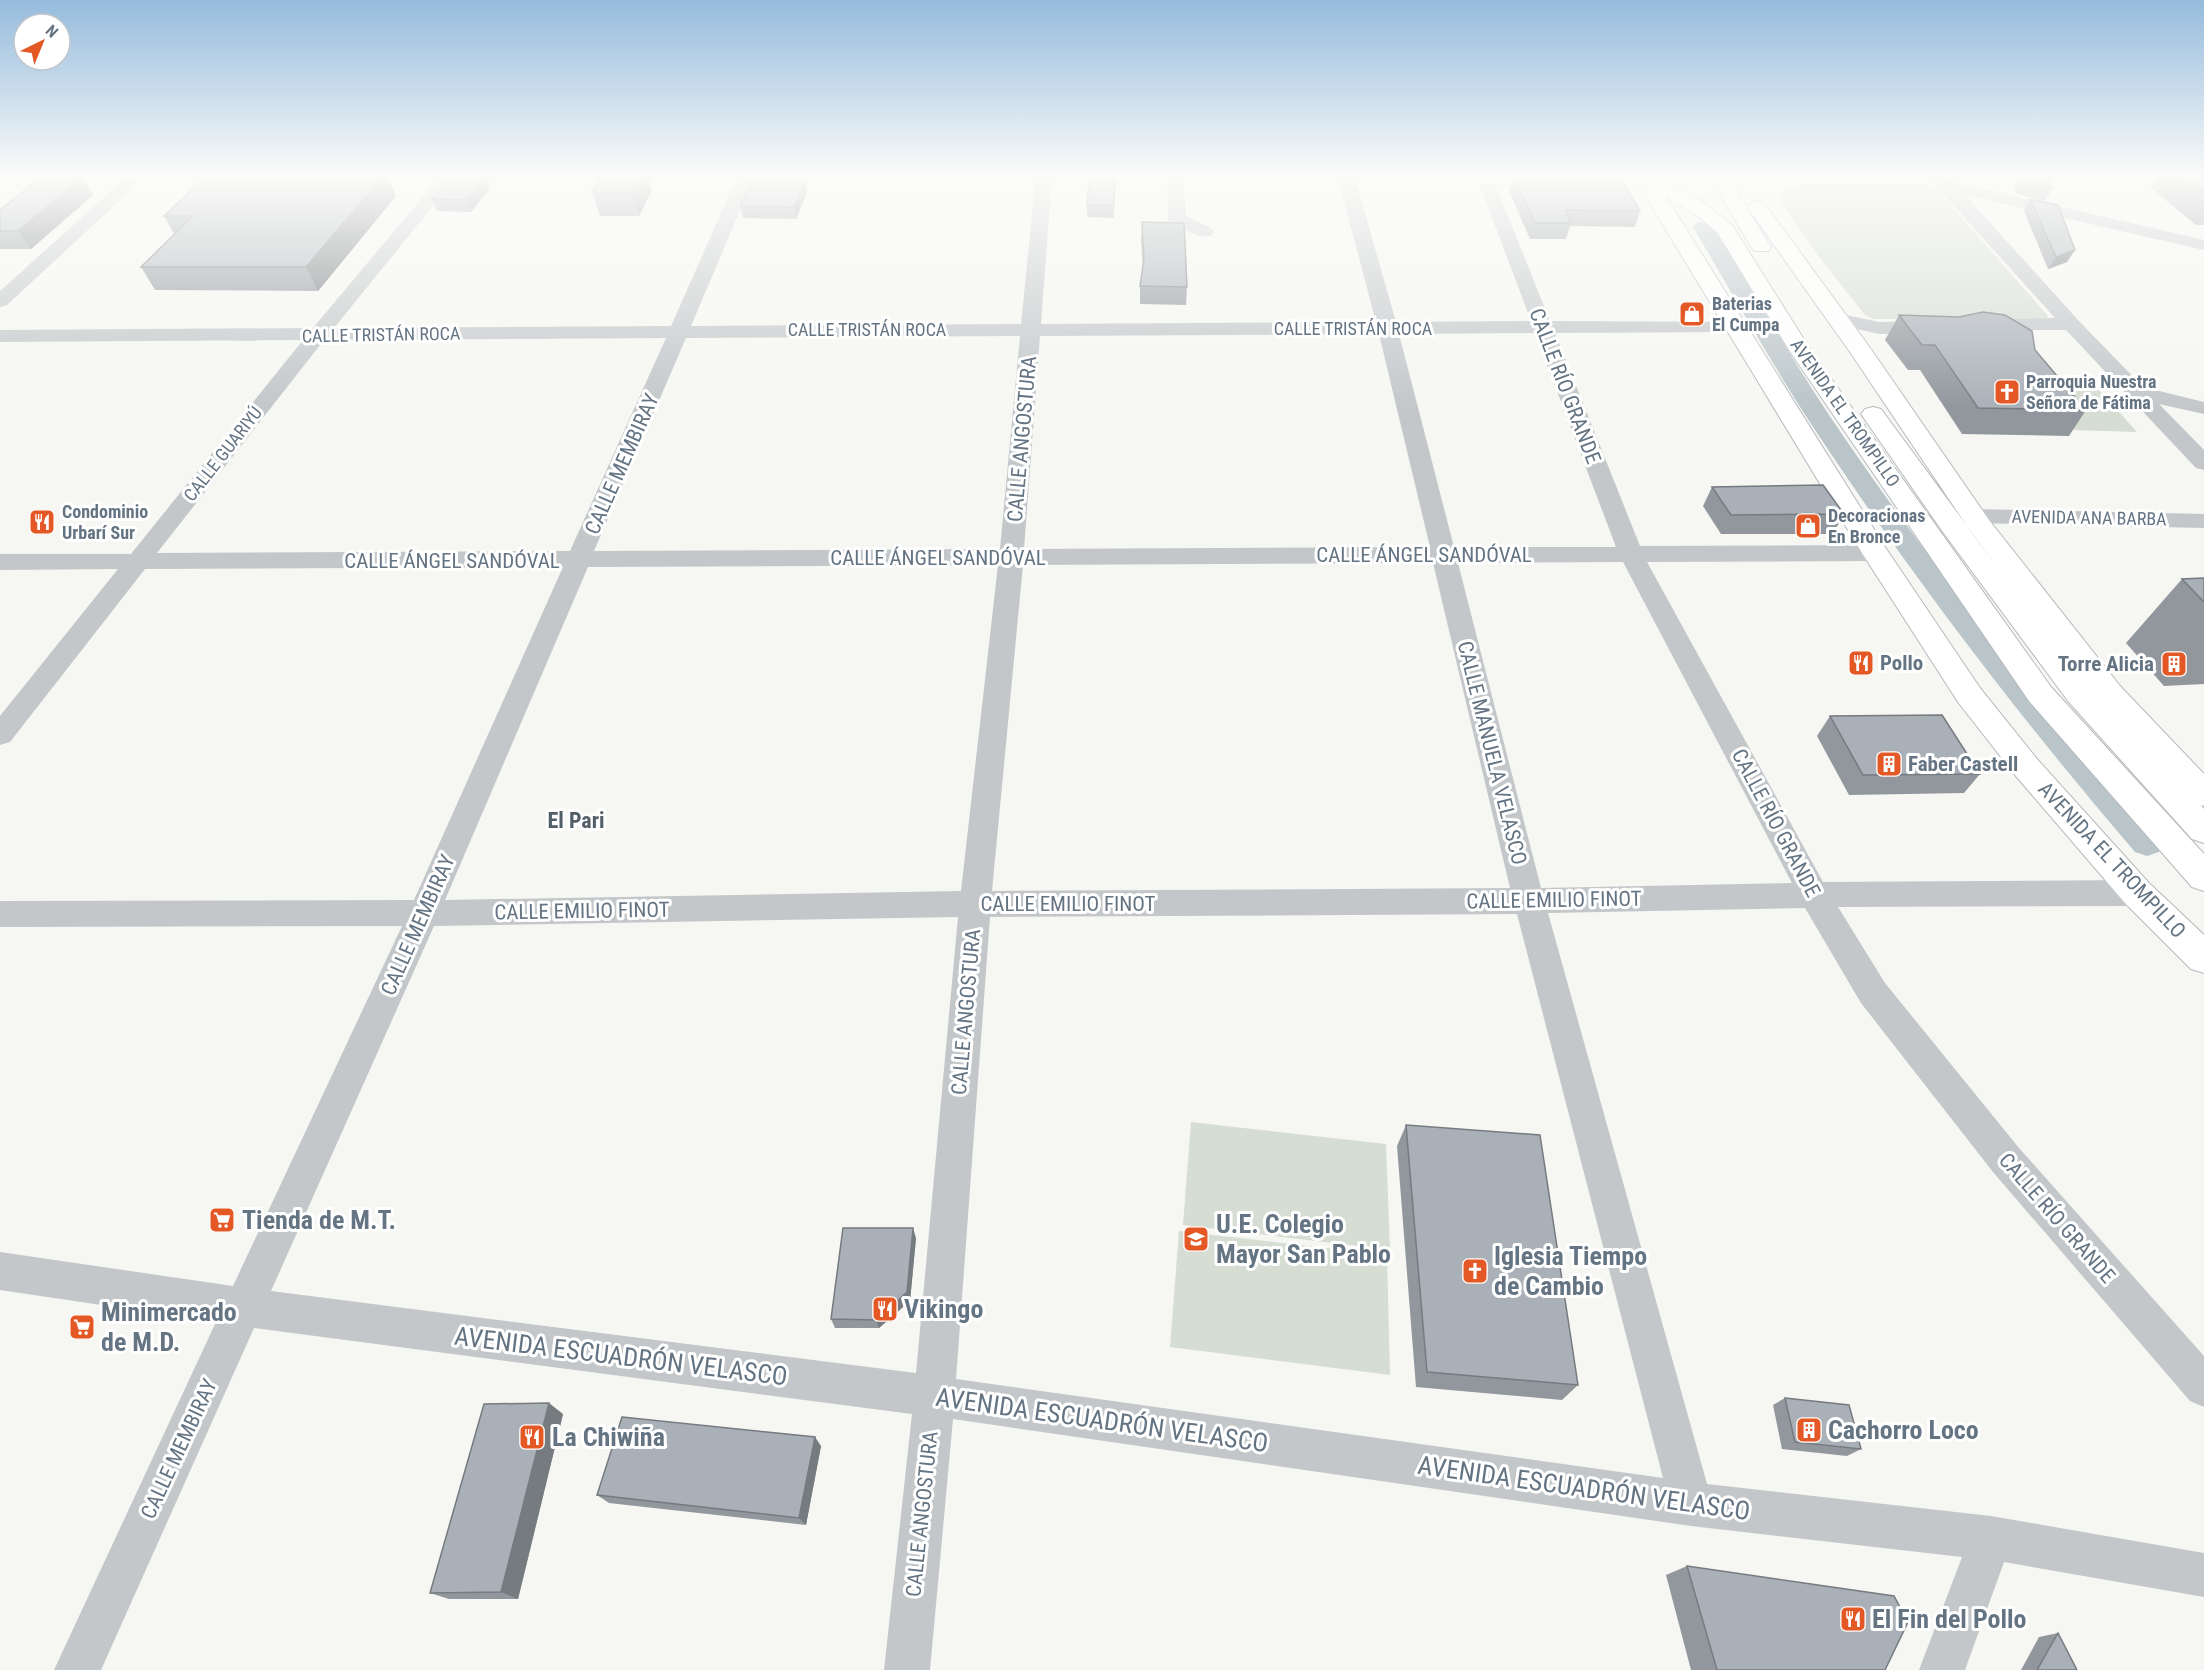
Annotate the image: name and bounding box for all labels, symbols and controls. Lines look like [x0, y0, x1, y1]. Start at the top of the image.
north arrow [12, 12, 72, 72]
text: N [42, 21, 62, 42]
place label: Baterias El Cumpa [1712, 293, 1779, 335]
shop icon: Baterias El Cumpa [1677, 299, 1707, 329]
street label: CALLE RÍO GRANDE [1524, 305, 1606, 467]
street label: CALLE TRISTÁN ROCA [1274, 318, 1433, 339]
street label: CALLE TRISTÁN ROCA [788, 319, 947, 340]
street label: CALLE TRISTÁN ROCA [302, 323, 461, 346]
street label: AVENIDA EL TROMPILLO [1787, 335, 1904, 491]
street label: CALLE ANGOSTURA [1003, 355, 1041, 523]
place label: Parroquia Nuestra Señora de Fátima [2026, 371, 2157, 413]
church icon: Parroquia Nuestra Señora de Fátima [1992, 377, 2022, 407]
street label: CALLE MEMBIRAY [580, 390, 664, 538]
street label: CALLE GUARIYÚ [179, 402, 266, 505]
place label: Condominio Urbarí Sur [62, 501, 148, 543]
place label: Decoracionas En Bronce [1828, 505, 1925, 547]
street label: AVENIDA ANA BARBA [2011, 506, 2167, 529]
restaurant icon: Condominio Urbarí Sur [27, 507, 57, 537]
shop icon: Decoracionas En Bronce [1793, 511, 1823, 541]
street label: CALLE ÁNGEL SANDÓVAL [1316, 543, 1532, 567]
street label: CALLE ÁNGEL SANDÓVAL [830, 546, 1046, 570]
street label: CALLE ÁNGEL SANDÓVAL [344, 549, 560, 573]
street label: CALLE MANUELA VELASCO [1453, 639, 1531, 867]
restaurant icon: Pollo [1846, 648, 1876, 678]
building icon: Torre Alicia [2159, 649, 2189, 679]
place label: Pollo [1880, 651, 1923, 675]
place label: Torre Alicia [2058, 652, 2154, 676]
street label: CALLE RÍO GRANDE [1727, 745, 1825, 901]
building icon: Faber Castell [1874, 749, 1904, 779]
place label: Faber Castell [1908, 752, 2018, 776]
street label: AVENIDA EL TROMPILLO [2033, 777, 2191, 943]
district label: El Pari [548, 808, 605, 833]
street label: CALLE MEMBIRAY [376, 851, 460, 999]
street label: CALLE EMILIO FINOT [1466, 886, 1642, 914]
street label: CALLE EMILIO FINOT [980, 892, 1156, 916]
street label: CALLE EMILIO FINOT [494, 897, 670, 925]
street label: CALLE ANGOSTURA [947, 928, 985, 1096]
street label: CALLE RÍO GRANDE [1994, 1148, 2120, 1288]
supermarket icon: Tienda de M.T. [207, 1205, 237, 1235]
place label: Tienda de M.T. [242, 1205, 396, 1235]
place label: U.E. Colegio Mayor San Pablo [1216, 1209, 1391, 1269]
school or university icon: U.E. Colegio Mayor San Pablo [1181, 1224, 1211, 1254]
place label: Iglesia Tiempo de Cambio [1494, 1241, 1647, 1301]
church icon: Iglesia Tiempo de Cambio [1460, 1256, 1490, 1286]
restaurant icon: Vikingo [870, 1294, 900, 1324]
place label: Vikingo [904, 1294, 983, 1324]
place label: Minimercado de M.D. [101, 1297, 237, 1357]
supermarket icon: Minimercado de M.D. [67, 1312, 97, 1342]
street label: AVENIDA ESCUADRÓN VELASCO [453, 1321, 789, 1391]
street label: CALLE MEMBIRAY [136, 1375, 222, 1523]
street label: AVENIDA ESCUADRÓN VELASCO [934, 1382, 1270, 1458]
building icon: Cachorro Loco [1794, 1415, 1824, 1445]
place label: Cachorro Loco [1828, 1415, 1979, 1445]
restaurant icon: La Chiwiña [517, 1422, 547, 1452]
place label: La Chiwiña [552, 1422, 665, 1452]
street label: CALLE ANGOSTURA [901, 1430, 943, 1598]
street label: AVENIDA ESCUADRÓN VELASCO [1416, 1450, 1752, 1526]
restaurant icon: El Fin del Pollo [1838, 1604, 1868, 1634]
place label: El Fin del Pollo [1872, 1604, 2027, 1634]

